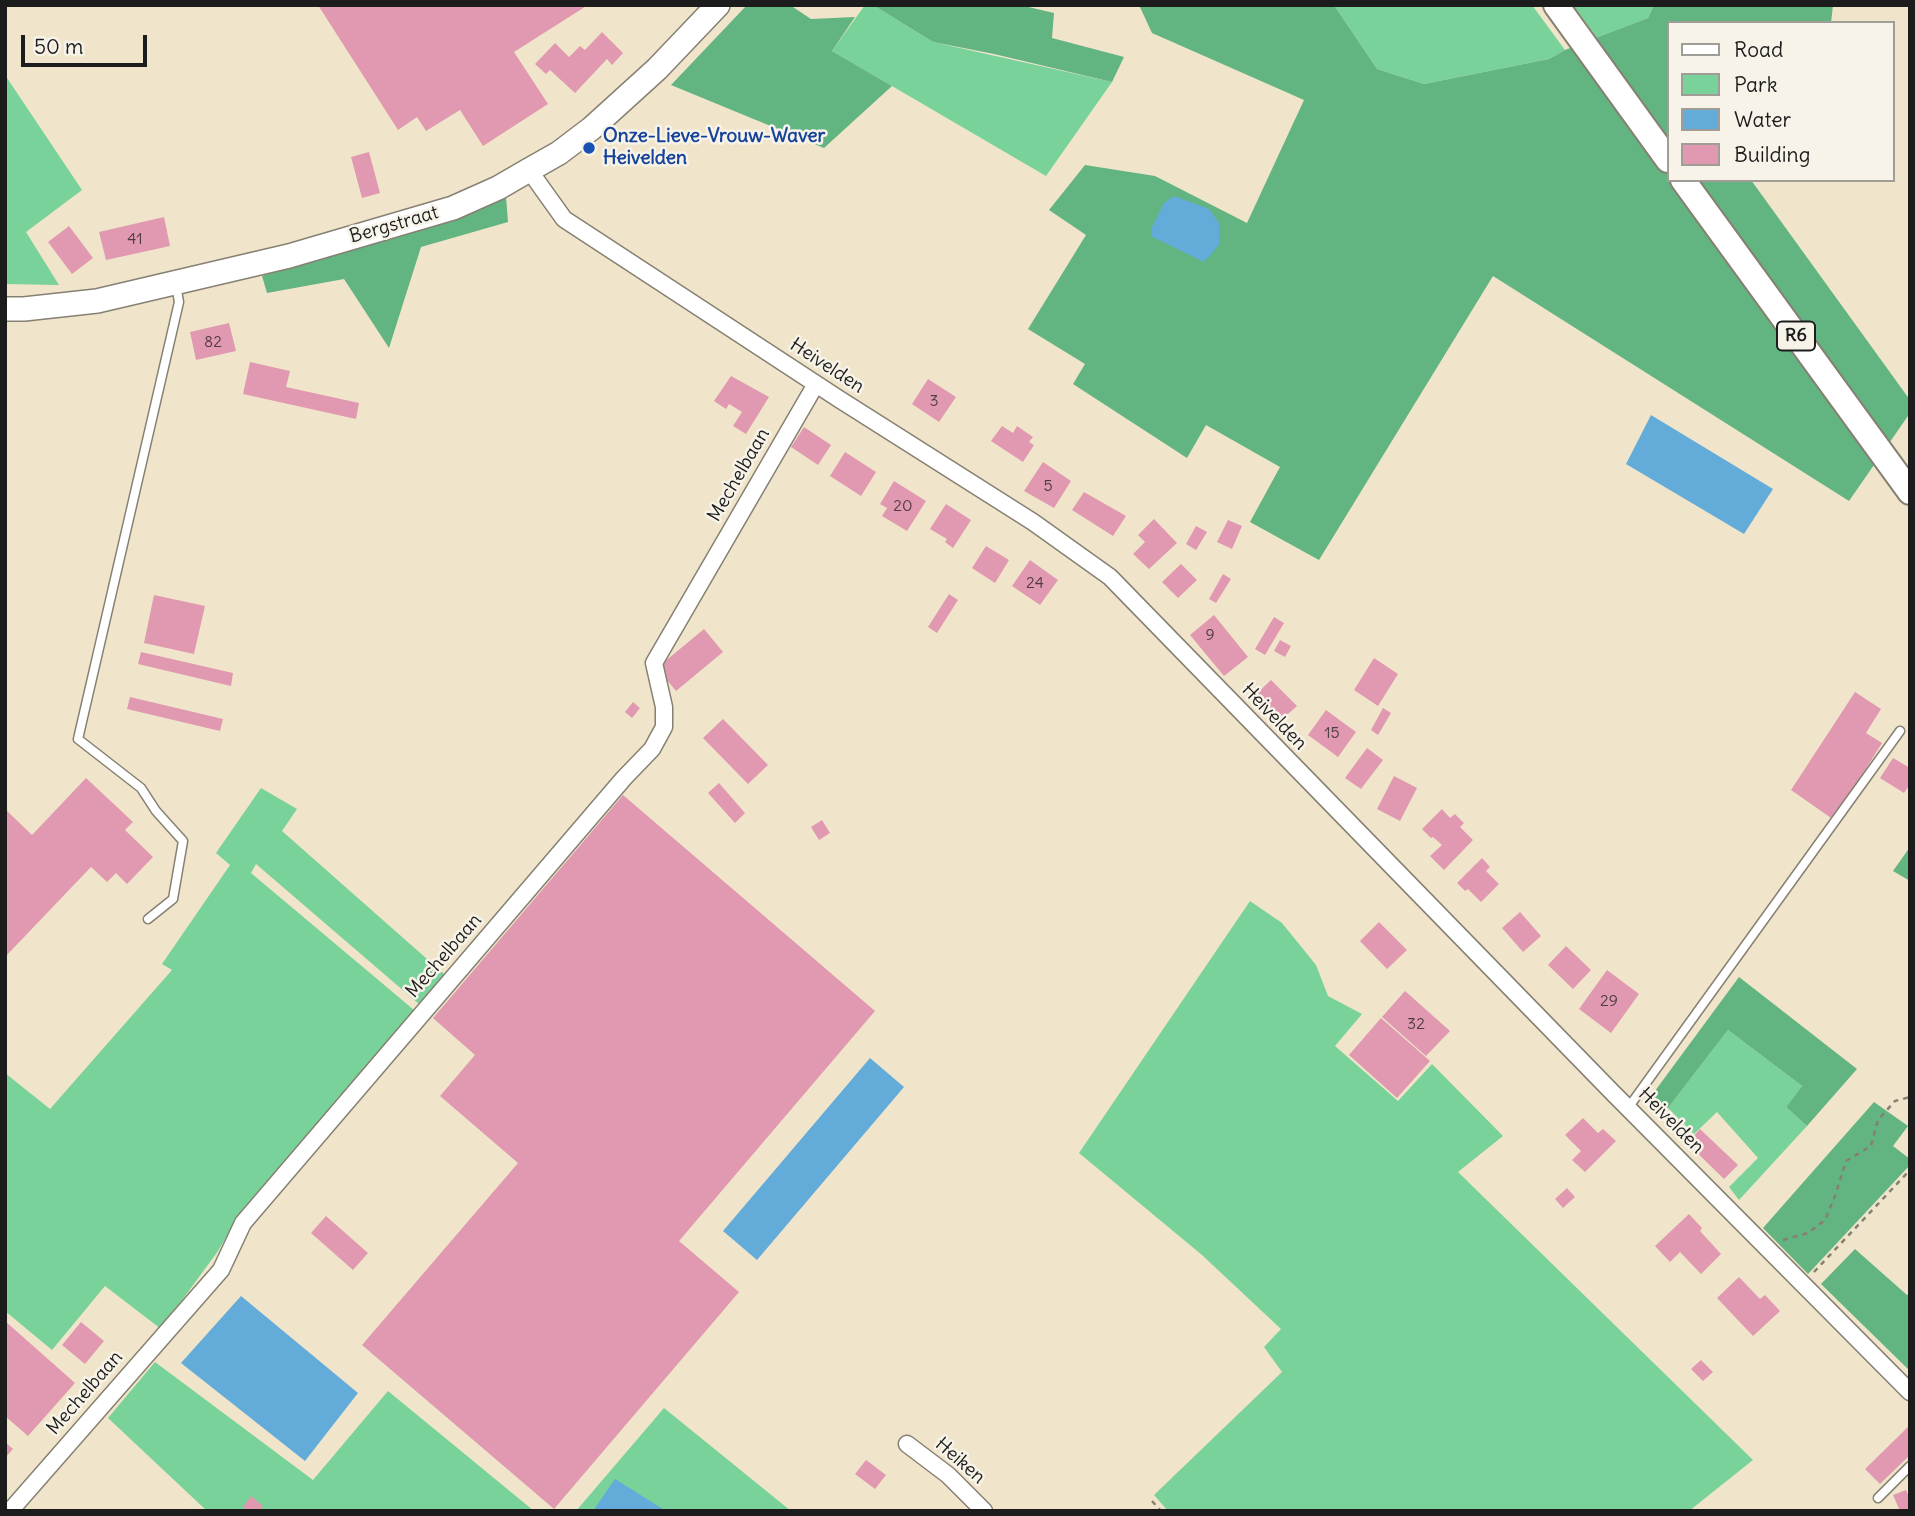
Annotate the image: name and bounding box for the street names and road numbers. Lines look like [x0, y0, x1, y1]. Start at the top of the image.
street label: Bergstraat [347, 201, 441, 249]
road number: R6 [1777, 322, 1815, 350]
street label: Heivelden [786, 334, 868, 398]
street label: Mechelbaan [703, 424, 775, 526]
street label: Heivelden [1237, 679, 1311, 755]
street label: Mechelbaan [401, 909, 487, 1003]
street label: Heivelden [1633, 1083, 1709, 1159]
street label: Mechelbaan [42, 1346, 128, 1440]
street label: Heiken [930, 1433, 990, 1489]

